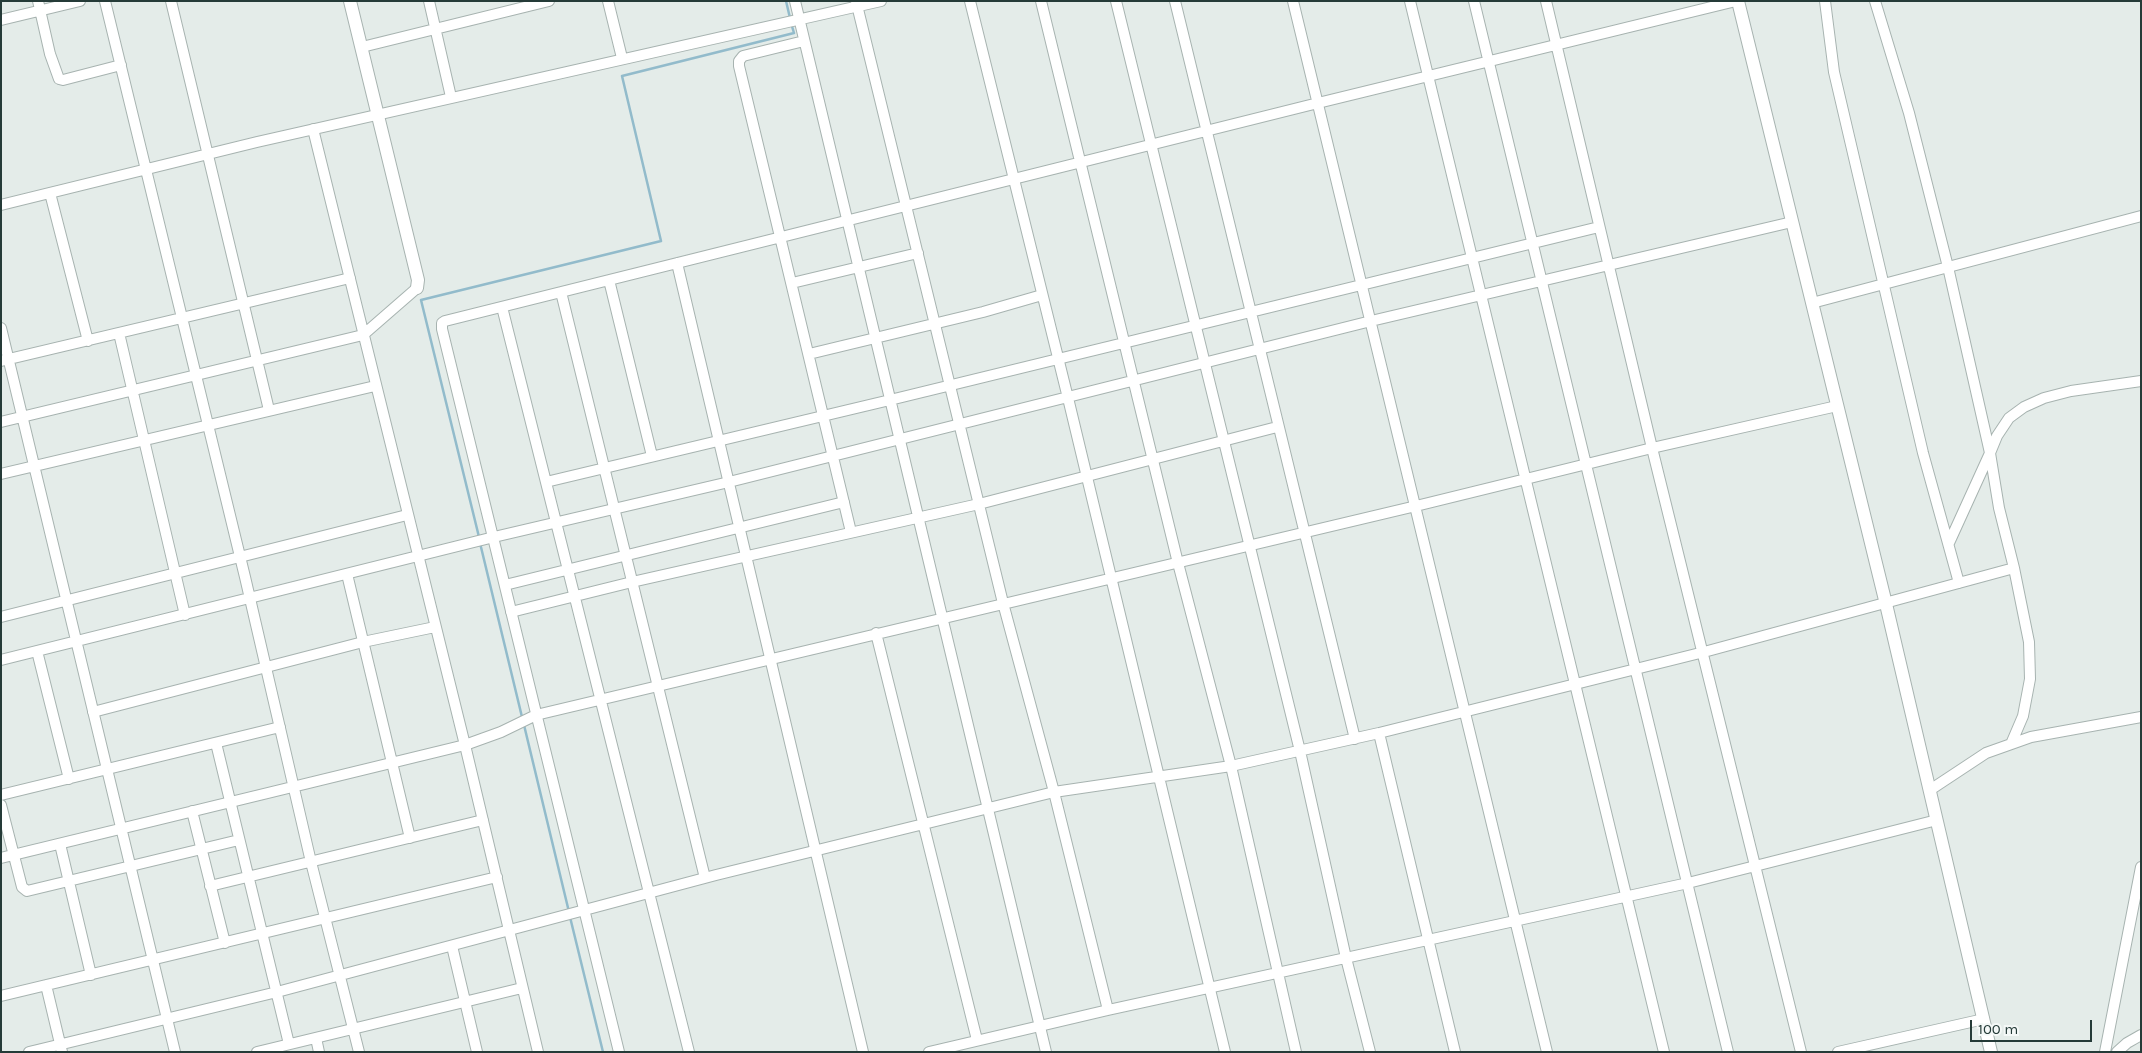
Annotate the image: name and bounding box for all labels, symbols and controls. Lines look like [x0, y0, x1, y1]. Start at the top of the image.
scale bar [1972, 1010, 2094, 1042]
text: 100 m [1978, 1020, 2018, 1038]

